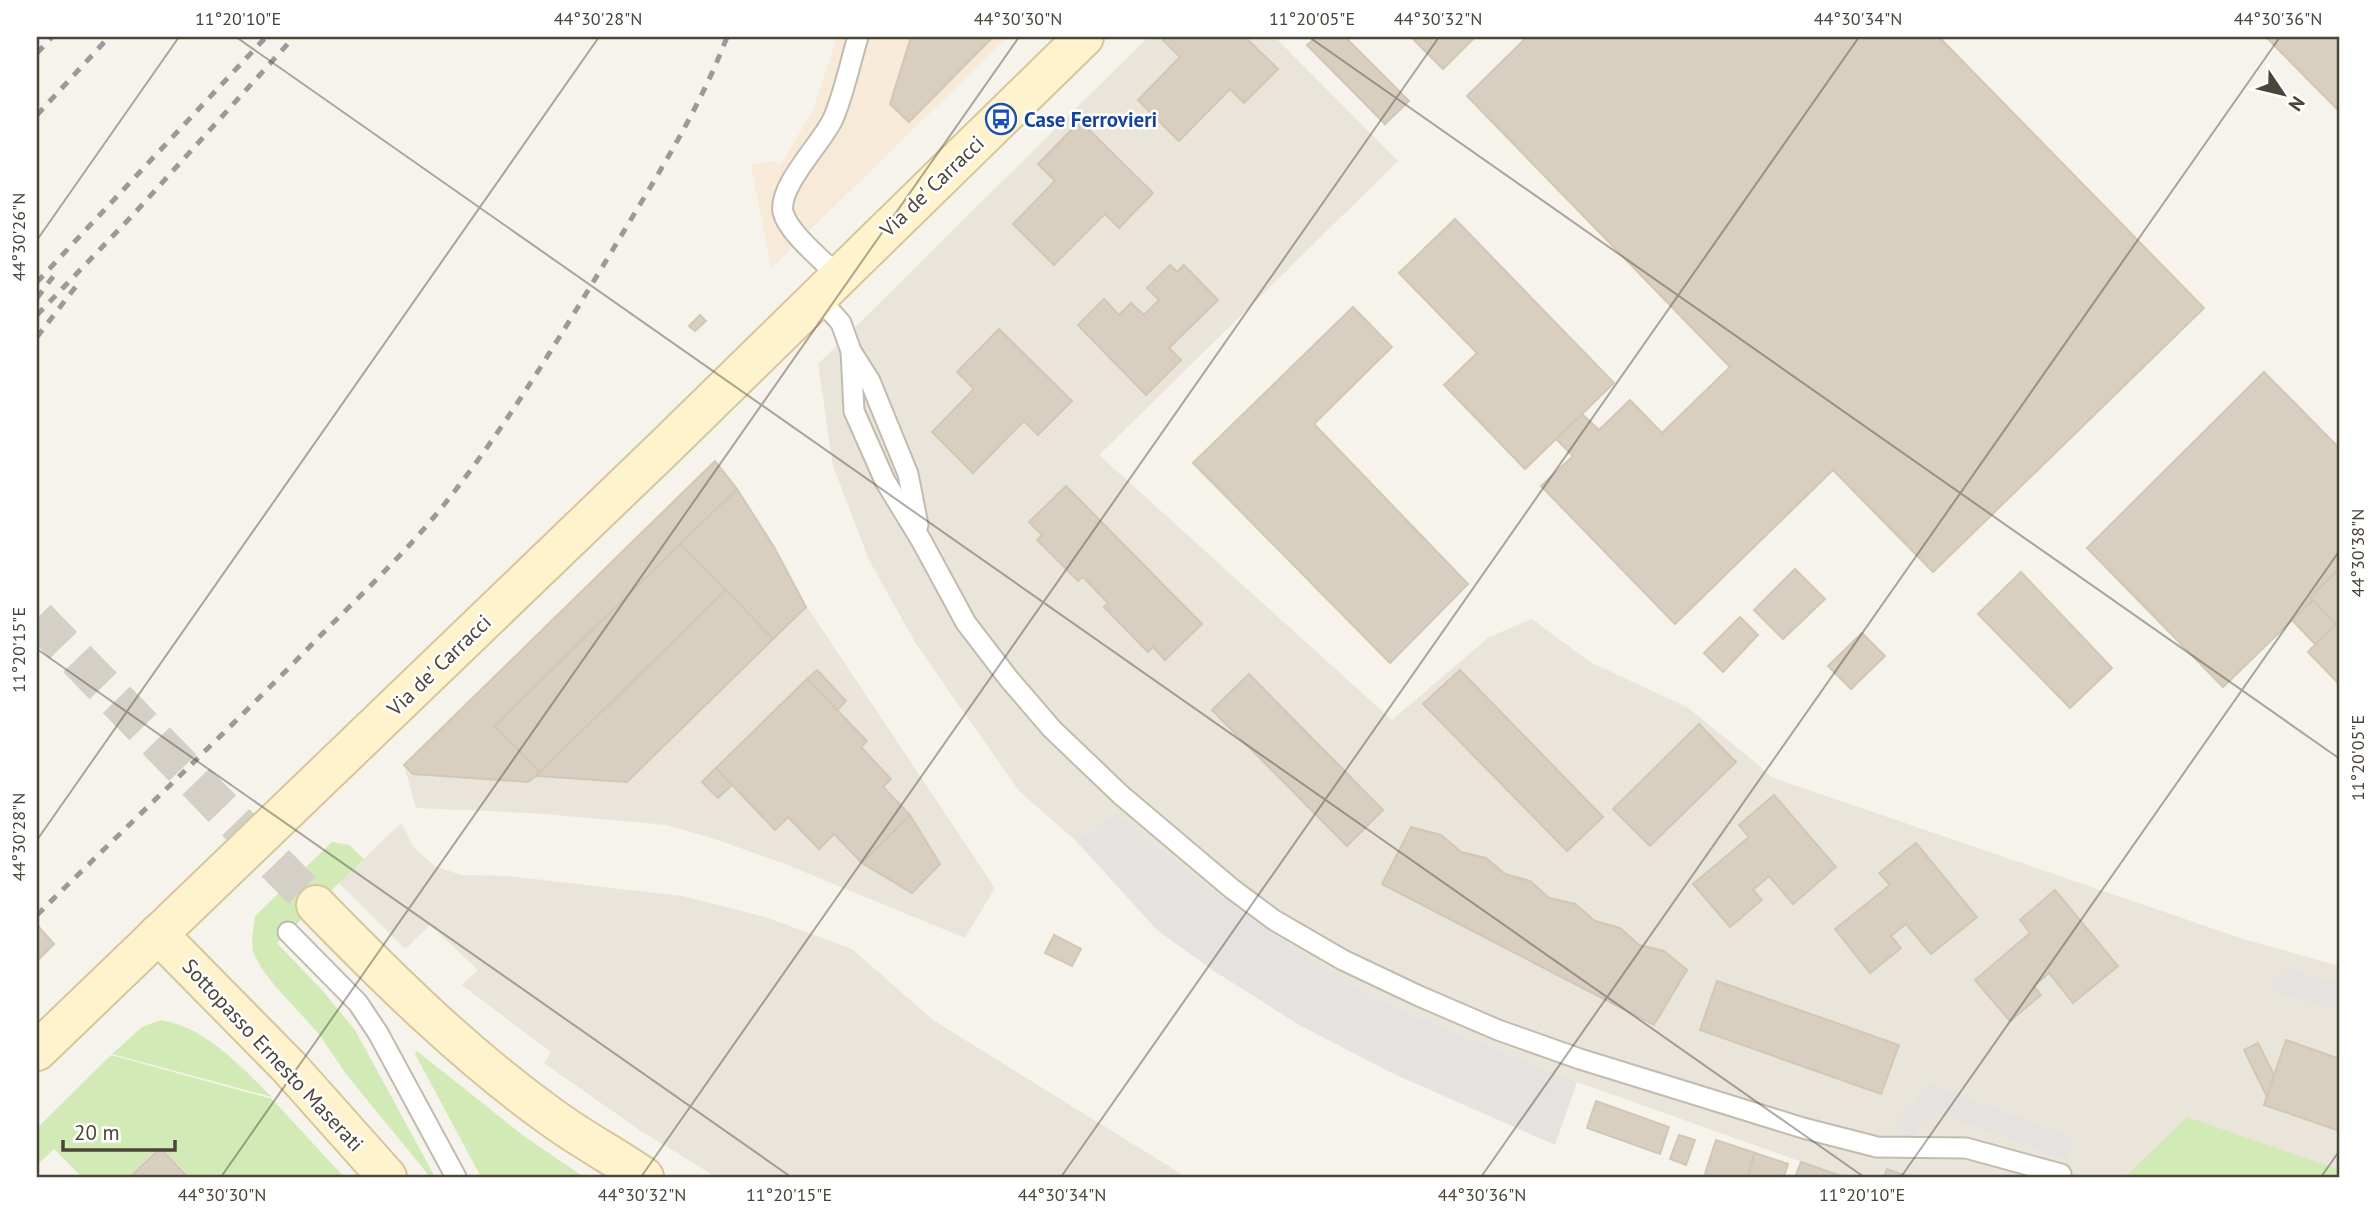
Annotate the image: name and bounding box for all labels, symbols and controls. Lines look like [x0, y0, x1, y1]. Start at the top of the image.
text: 11°20'10"E [195, 7, 281, 30]
text: 44°30'28"N [554, 7, 642, 30]
text: 44°30'30"N [974, 7, 1062, 30]
text: 11°20'05"E [1269, 7, 1355, 30]
text: 44°30'32"N [1394, 7, 1482, 30]
text: 44°30'34"N [1814, 7, 1902, 30]
text: 44°30'36"N [2234, 7, 2322, 30]
north arrow [2248, 60, 2318, 130]
text: N [2284, 92, 2310, 116]
bus stop icon: Case Ferrovieri [984, 102, 1018, 136]
place label: Case Ferrovieri [1024, 106, 1157, 133]
street label: Via de' Carracci [873, 130, 990, 243]
text: 44°30'26"N [7, 193, 30, 281]
text: 44°30'38"N [2346, 509, 2369, 597]
text: 11°20'15"E [7, 607, 30, 693]
street label: Via de' Carracci [380, 609, 497, 722]
text: 11°20'05"E [2346, 715, 2369, 801]
text: 44°30'28"N [7, 793, 30, 881]
street label: Sottopasso Ernesto Maserati [177, 953, 369, 1157]
scale bar [63, 1109, 175, 1153]
text: 20 m [74, 1119, 120, 1146]
text: 44°30'30"N [178, 1183, 266, 1206]
text: 44°30'32"N [598, 1183, 686, 1206]
text: 11°20'15"E [746, 1183, 832, 1206]
text: 44°30'34"N [1018, 1183, 1106, 1206]
text: 44°30'36"N [1438, 1183, 1526, 1206]
text: 11°20'10"E [1819, 1183, 1905, 1206]

